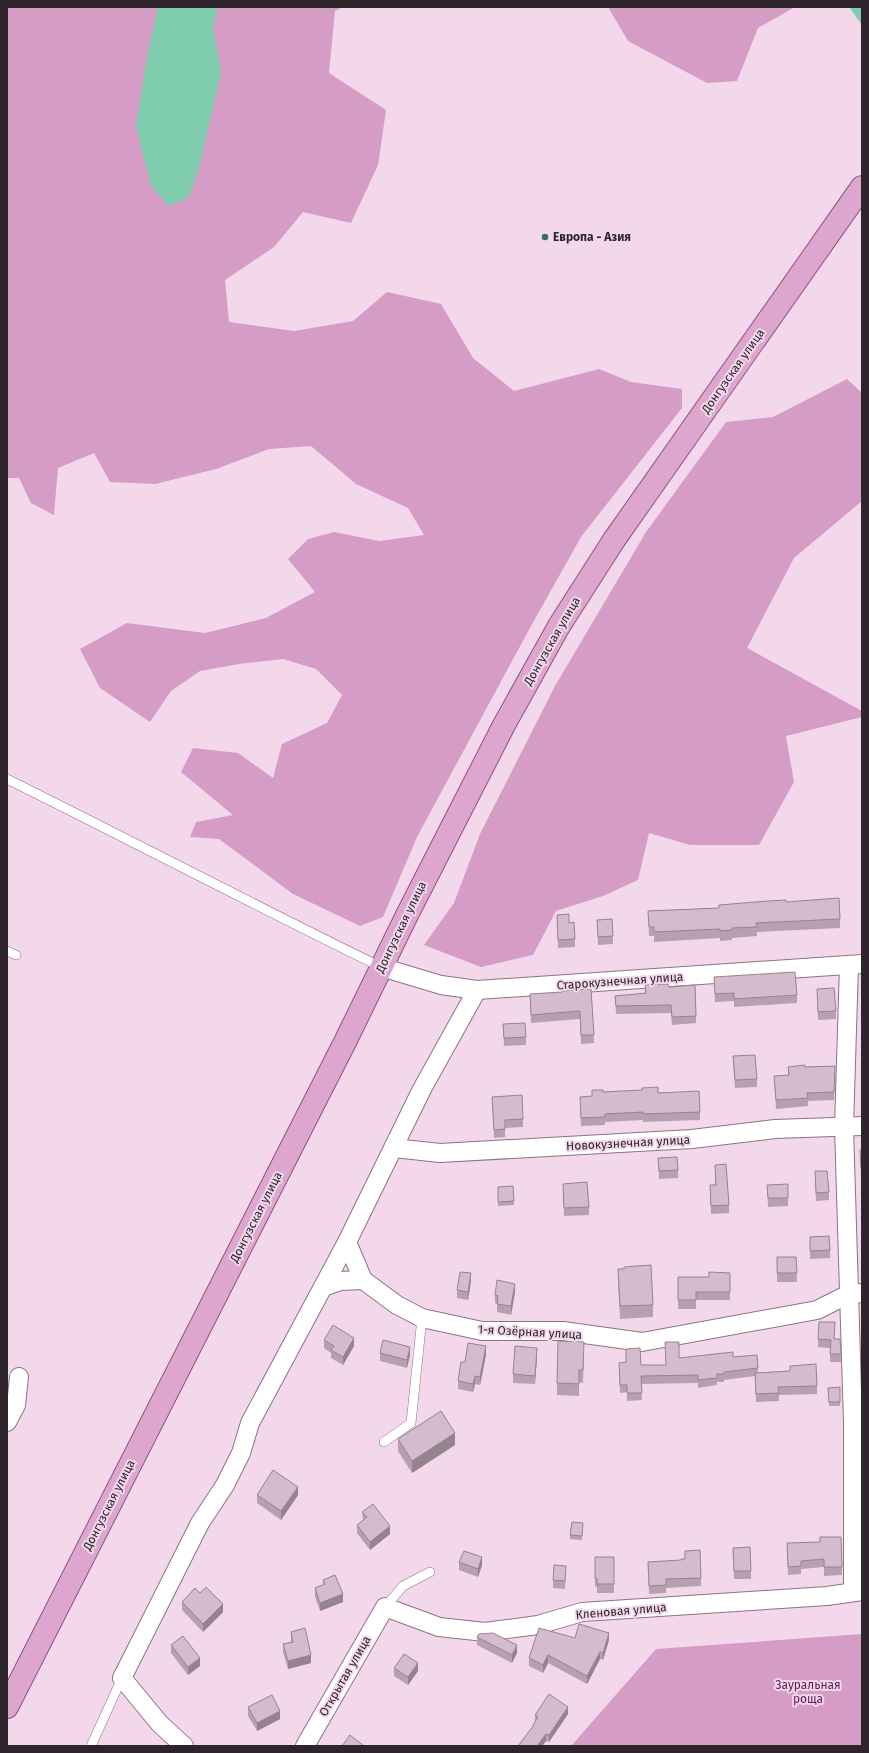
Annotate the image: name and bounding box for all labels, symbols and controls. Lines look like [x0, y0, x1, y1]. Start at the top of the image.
place label: Европа - Азия [553, 230, 631, 244]
marker: Европа - Азия [540, 232, 550, 242]
street label: Донгузская улица [698, 326, 767, 417]
street label: Донгузская улица [520, 594, 583, 689]
street label: Донгузская улица [372, 879, 429, 976]
street label: Старокузнечная улица [556, 970, 684, 992]
street label: Новокузнечная улица [566, 1133, 690, 1153]
street label: Донгузская улица [227, 1169, 285, 1266]
street label: 1-я Озёрная улица [478, 1322, 582, 1342]
street label: Донгузская улица [80, 1457, 138, 1554]
street label: Кленовая улица [575, 1600, 667, 1622]
street label: Открытая улица [316, 1633, 374, 1719]
park label: Зауральная роща [775, 1678, 841, 1706]

